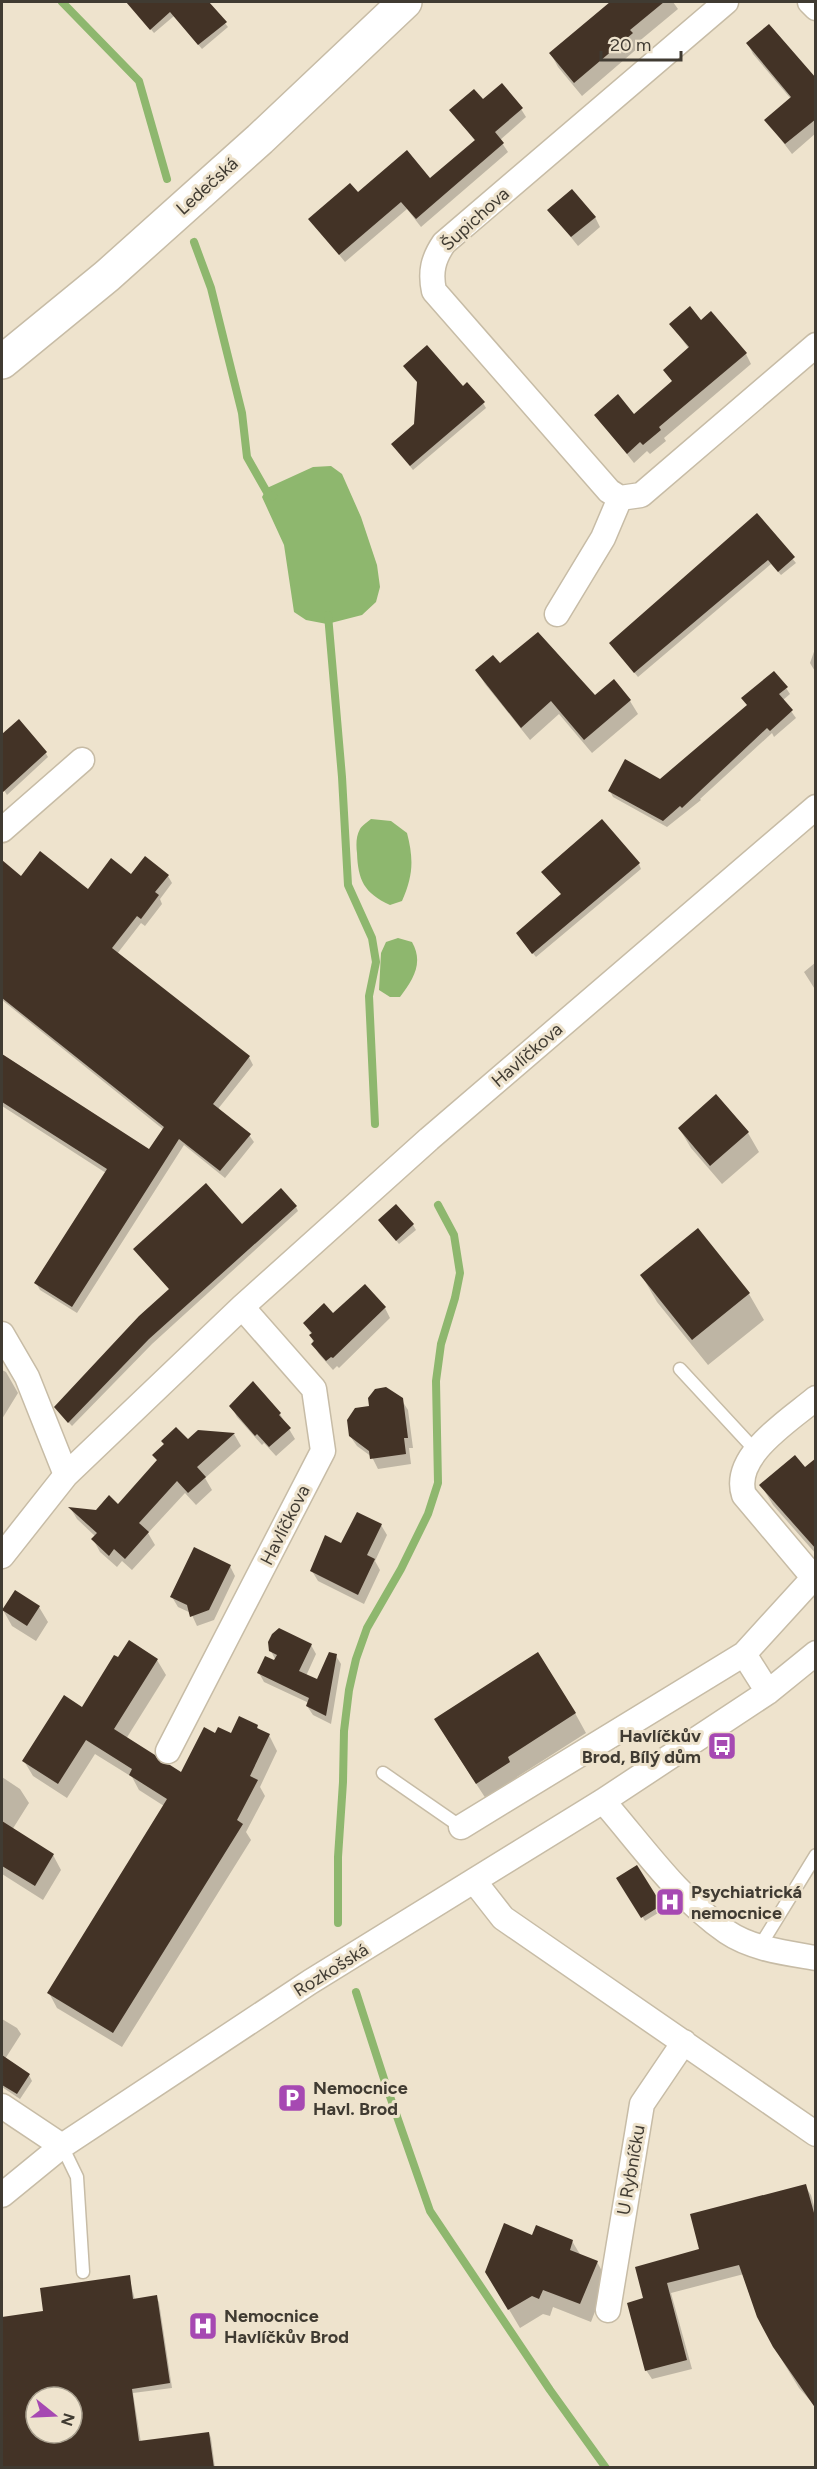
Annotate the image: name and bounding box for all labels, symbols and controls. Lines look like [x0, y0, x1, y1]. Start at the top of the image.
scale bar [601, 24, 680, 62]
text: 20 m [610, 34, 651, 56]
street label: Ledečská [172, 153, 242, 219]
street label: Šupichova [436, 183, 514, 255]
street label: Havlíčkova [487, 1018, 567, 1092]
street label: Havlíčkova [255, 1481, 315, 1569]
place label: Havlíčkův Brod, Bílý dům [582, 1725, 701, 1768]
bus stop icon: Havlíčkův Brod, Bílý dům [706, 1730, 738, 1762]
place label: Psychiatrická nemocnice [691, 1881, 802, 1924]
hospital icon: Psychiatrická nemocnice [654, 1886, 686, 1918]
street label: Rozkošská [290, 1938, 372, 2002]
place label: Nemocnice Havl. Brod [313, 2077, 408, 2120]
parking icon: Nemocnice Havl. Brod [276, 2082, 308, 2114]
street label: U Rybníčku [612, 2123, 650, 2217]
place label: Nemocnice Havlíčkův Brod [224, 2305, 349, 2348]
hospital icon: Nemocnice Havlíčkův Brod [187, 2310, 219, 2342]
north arrow [24, 2385, 84, 2445]
text: N [57, 2411, 79, 2428]

